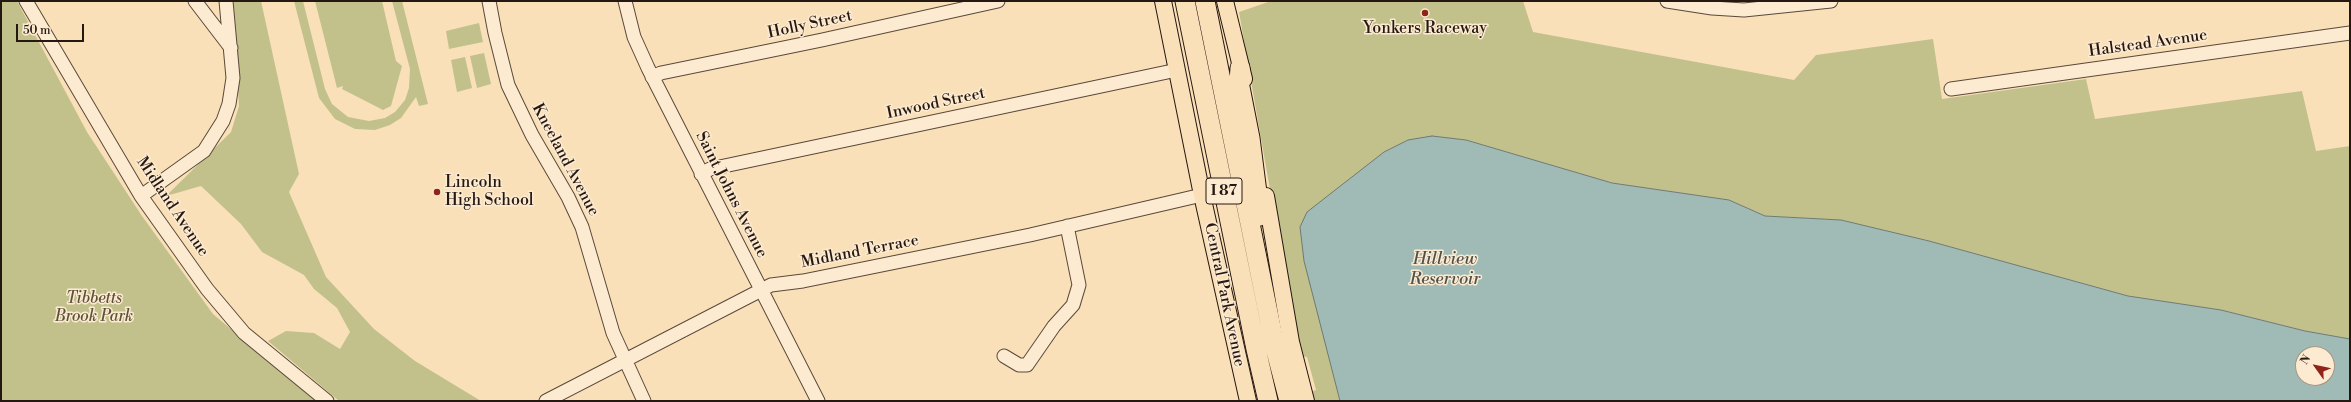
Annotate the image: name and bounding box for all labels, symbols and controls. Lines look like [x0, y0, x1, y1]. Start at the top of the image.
street label: Holly Street [766, 7, 854, 43]
marker: Yonkers Raceway [1420, 8, 1430, 18]
scale bar [18, 16, 86, 42]
place label: Yonkers Raceway [1363, 19, 1487, 39]
text: 50 m [23, 23, 51, 38]
street label: Halstead Avenue [2087, 26, 2209, 62]
street label: Inwood Street [885, 84, 987, 124]
street label: Kneeland Avenue [527, 100, 603, 220]
street label: Saint Johns Avenue [691, 129, 771, 261]
street label: Midland Avenue [132, 154, 212, 260]
place label: Lincoln High School [445, 173, 534, 211]
road number: I 87 [1206, 178, 1242, 204]
marker: Lincoln High School [432, 187, 442, 197]
street label: Central Park Avenue [1199, 221, 1249, 369]
street label: Midland Terrace [800, 231, 920, 273]
water label: Hillview Reservoir [1409, 250, 1481, 290]
park label: Tibbetts Brook Park [55, 289, 133, 327]
north arrow [2295, 346, 2335, 386]
text: N [2298, 353, 2314, 367]

